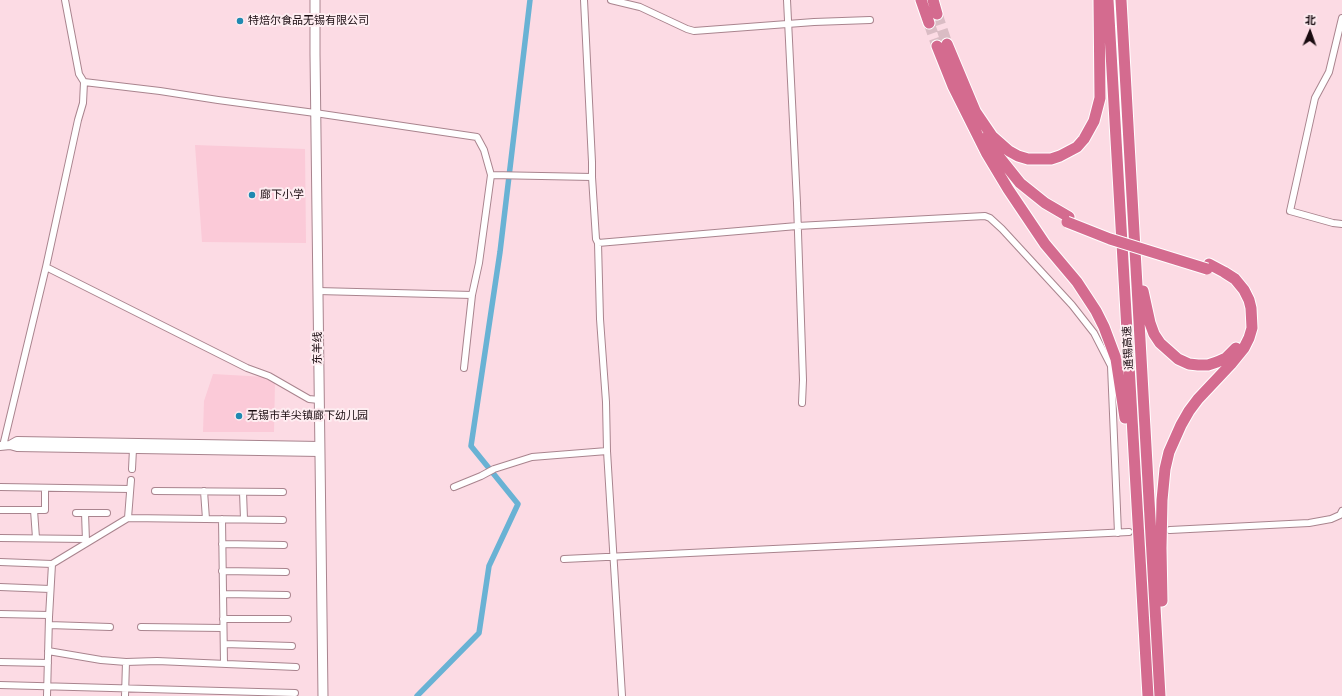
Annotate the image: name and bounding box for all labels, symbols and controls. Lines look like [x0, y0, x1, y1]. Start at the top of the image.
north arrow [1290, 12, 1330, 52]
text: 北 [1305, 13, 1316, 26]
place label: 特焙尔食品无锡有限公司 [248, 14, 369, 28]
marker: 特焙尔食品无锡有限公司 [235, 16, 245, 26]
place label: 廊下小学 [260, 188, 304, 202]
marker: 廊下小学 [247, 190, 257, 200]
street label: 通锡高速 [1120, 326, 1136, 370]
street label: 东羊线 [311, 332, 325, 364]
place label: 无锡市羊尖镇廊下幼儿园 [247, 409, 368, 423]
marker: 无锡市羊尖镇廊下幼儿园 [234, 411, 244, 421]

